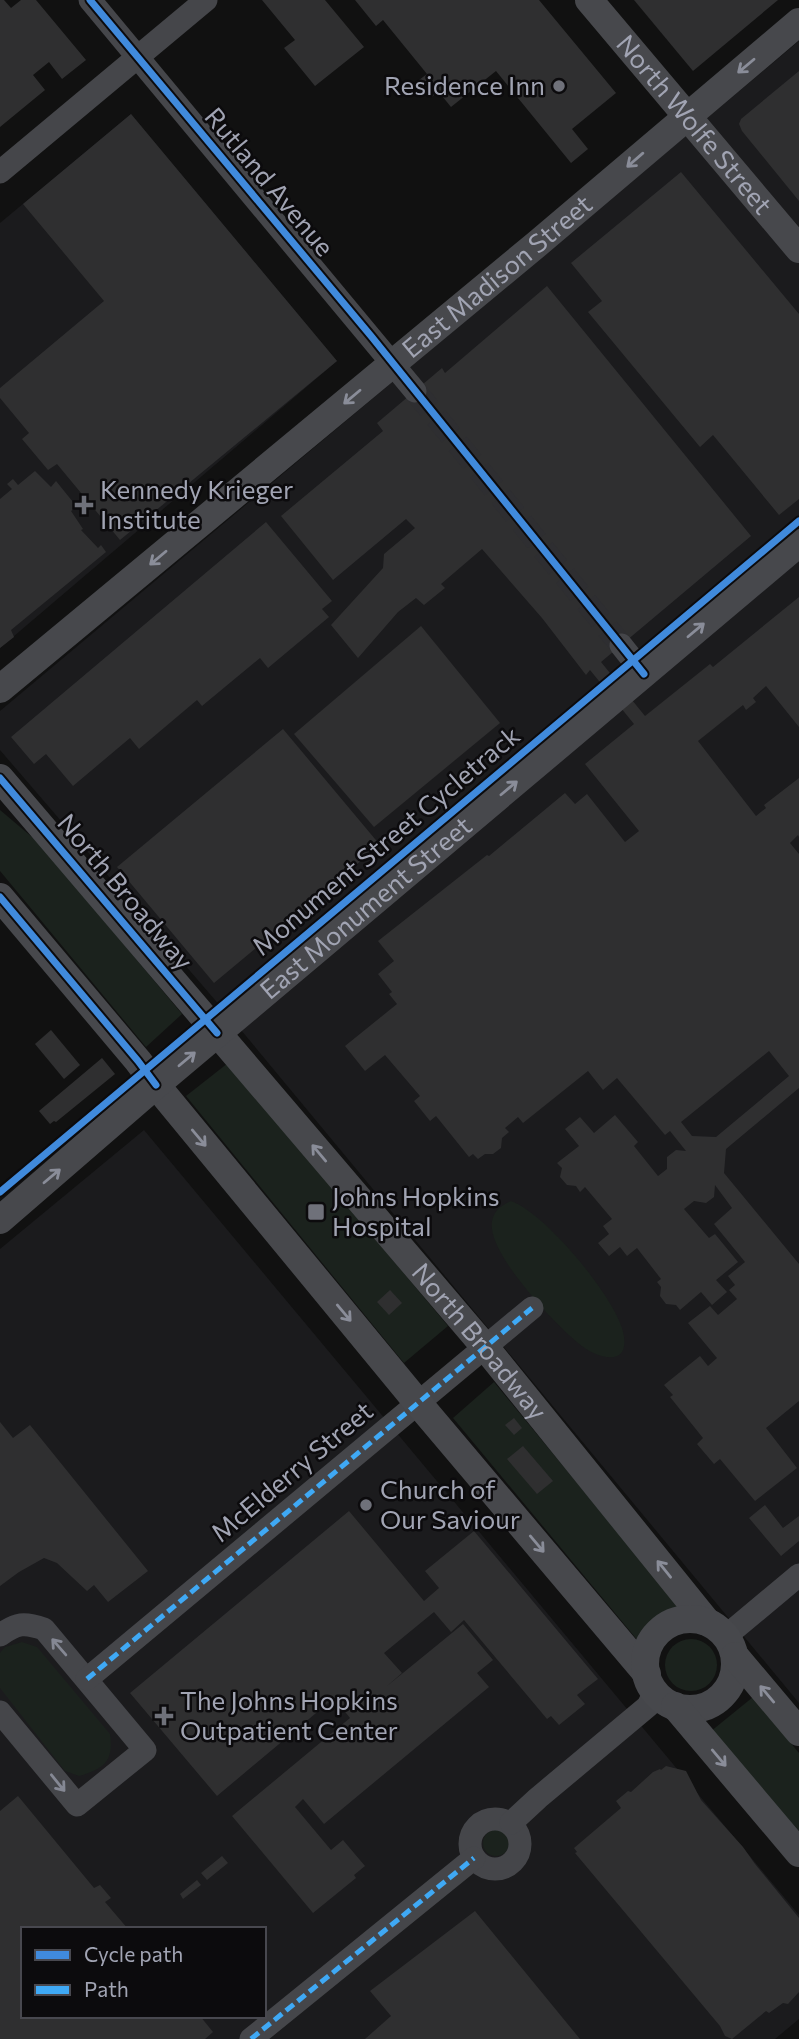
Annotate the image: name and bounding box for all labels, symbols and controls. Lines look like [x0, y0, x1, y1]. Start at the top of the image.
street label: North Wolfe Street [611, 28, 780, 220]
one-way arrow [738, 58, 756, 74]
place label: Residence Inn [384, 69, 545, 100]
marker: Residence Inn [551, 78, 567, 94]
street label: Rutland Avenue [199, 101, 341, 262]
one-way arrow [626, 152, 644, 168]
street label: East Madison Street [395, 188, 597, 363]
one-way arrow [344, 389, 362, 405]
place label: Kennedy Krieger Institute [100, 473, 293, 534]
marker: Kennedy Krieger Institute [74, 495, 94, 515]
one-way arrow [150, 550, 168, 566]
one-way arrow [687, 622, 705, 638]
street label: Monument Street Cycletrack [245, 719, 525, 961]
one-way arrow [500, 780, 518, 796]
street label: North Broadway [52, 807, 200, 975]
street label: East Monument Street [253, 809, 477, 1005]
one-way arrow [177, 1051, 195, 1067]
one-way arrow [192, 1128, 207, 1146]
one-way arrow [311, 1144, 327, 1162]
one-way arrow [43, 1168, 61, 1184]
place label: Johns Hopkins Hospital [332, 1180, 500, 1241]
marker: Johns Hopkins Hospital [306, 1202, 326, 1222]
street label: North Broadway [406, 1256, 554, 1425]
one-way arrow [336, 1304, 352, 1322]
street label: McElderry Street [204, 1394, 378, 1547]
place label: Church of Our Saviour [380, 1473, 520, 1534]
marker: Church of Our Saviour [358, 1497, 374, 1513]
one-way arrow [529, 1535, 545, 1553]
one-way arrow [657, 1561, 672, 1579]
one-way arrow [51, 1638, 67, 1656]
place label: The Johns Hopkins Outpatient Center [180, 1684, 398, 1745]
one-way arrow [759, 1686, 775, 1704]
marker: The Johns Hopkins Outpatient Center [154, 1706, 174, 1726]
one-way arrow [711, 1749, 727, 1767]
one-way arrow [50, 1773, 66, 1791]
legend [21, 1927, 266, 2018]
text: Cycle path [84, 1941, 183, 1966]
text: Path [84, 1976, 129, 2001]

